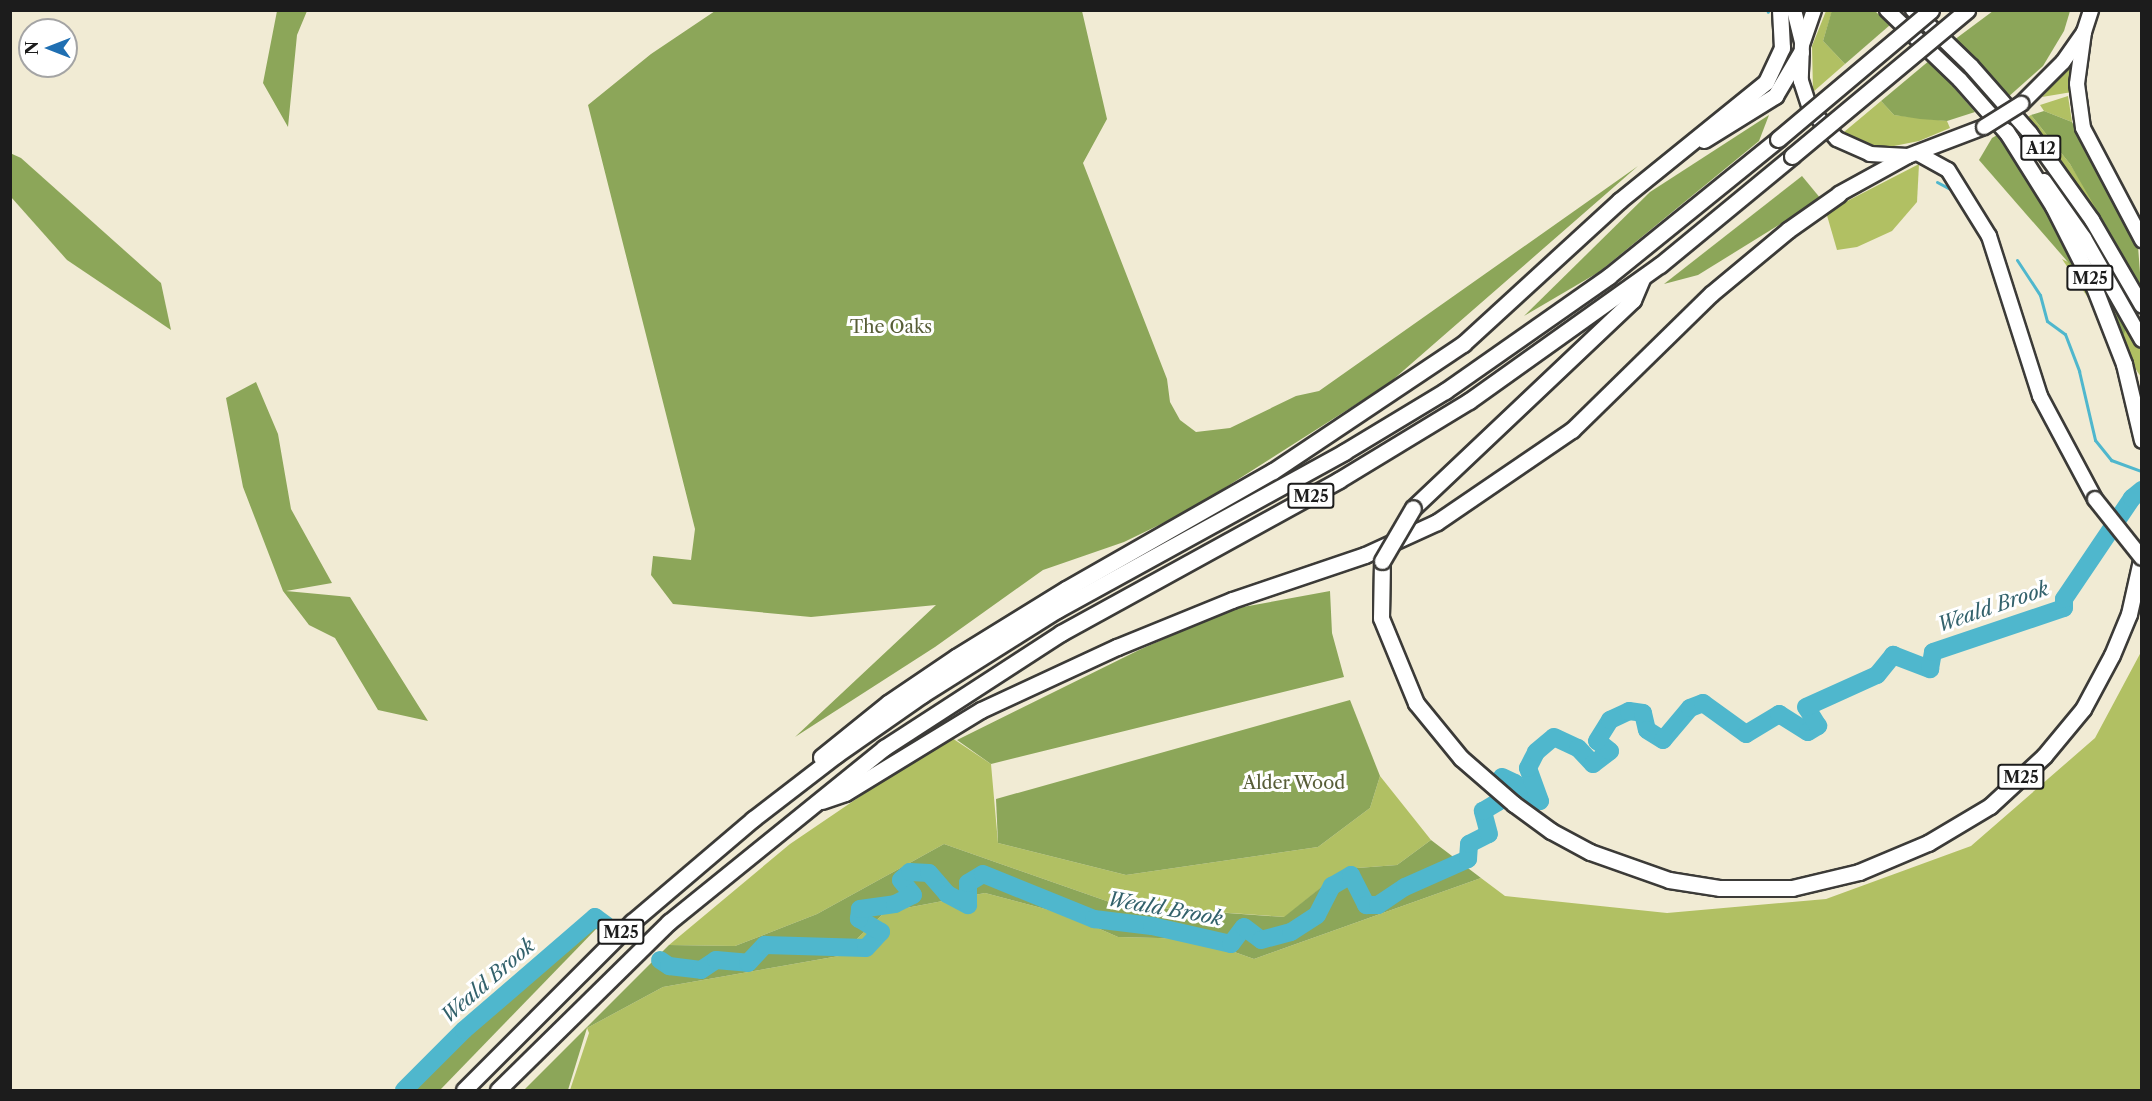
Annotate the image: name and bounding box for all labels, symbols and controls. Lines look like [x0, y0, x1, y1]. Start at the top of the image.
north arrow [18, 18, 78, 78]
text: N [22, 41, 42, 55]
road number: A12 [2020, 135, 2062, 161]
road number: M25 [2066, 265, 2114, 291]
park label: The Oaks [850, 316, 932, 338]
road number: M25 [1287, 483, 1335, 509]
water label: Weald Brook [1934, 577, 2052, 637]
road number: M25 [1997, 764, 2045, 790]
park label: Alder Wood [1242, 772, 1346, 794]
water label: Weald Brook [1106, 887, 1224, 931]
road number: M25 [597, 919, 645, 945]
water label: Weald Brook [436, 934, 540, 1028]

